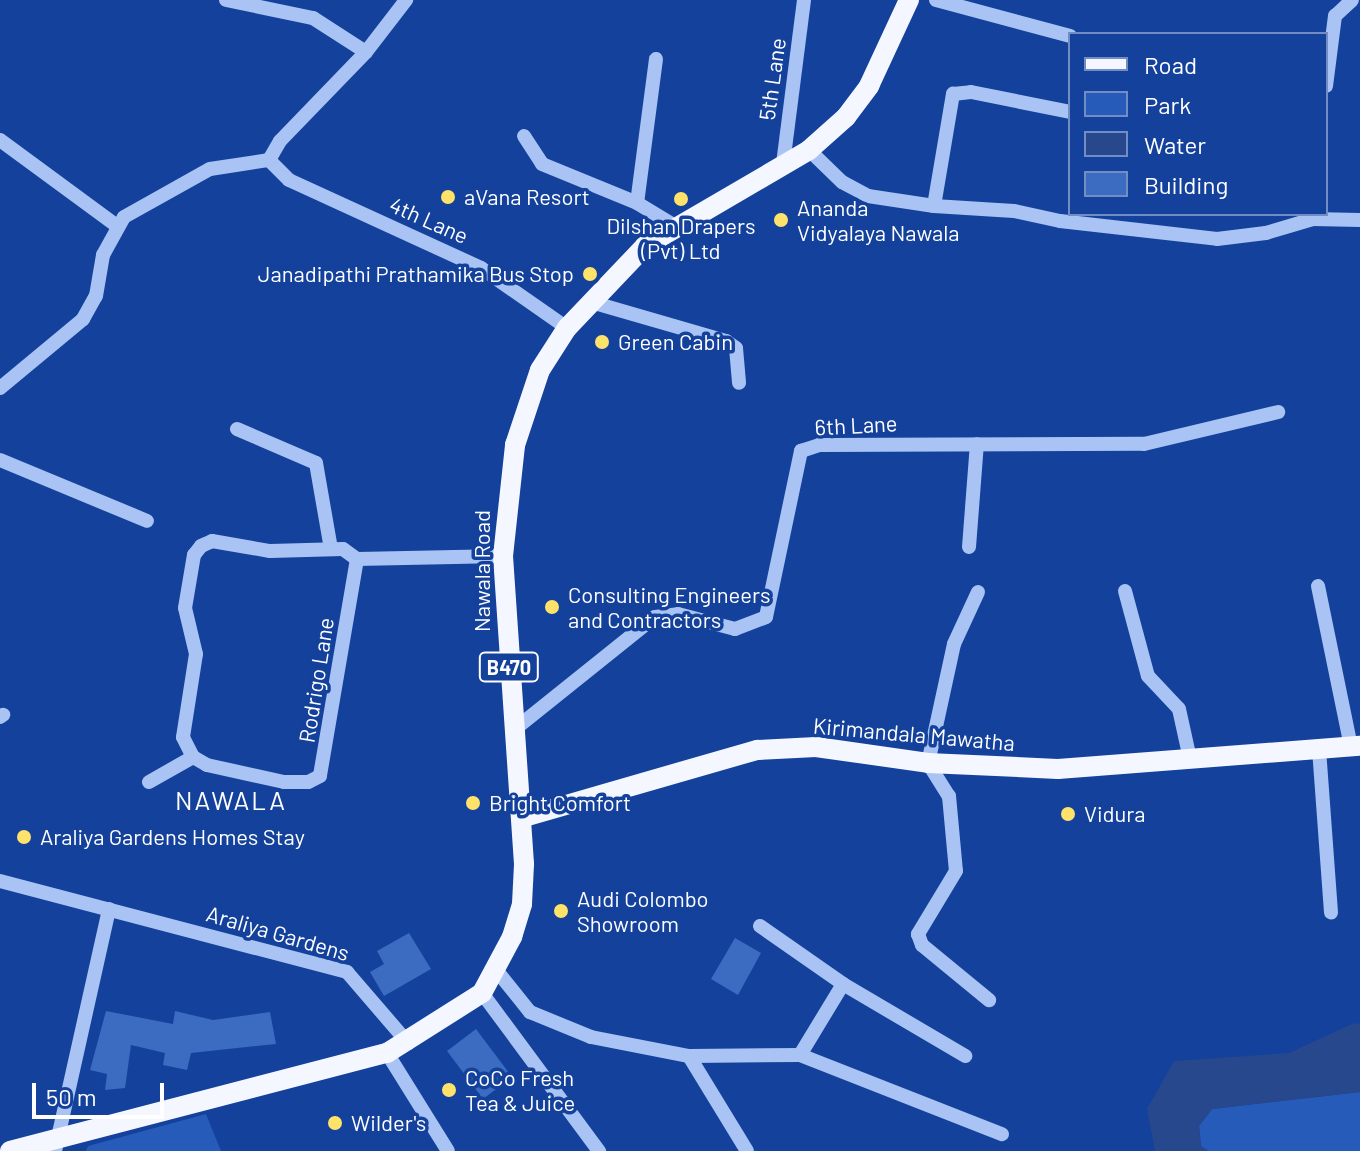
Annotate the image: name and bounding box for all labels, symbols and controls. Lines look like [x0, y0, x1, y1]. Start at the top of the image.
legend [1068, 32, 1328, 216]
street label: 5th Lane [753, 36, 791, 122]
text: Road [1144, 50, 1197, 79]
text: Park [1144, 90, 1191, 119]
text: Water [1144, 130, 1206, 159]
text: Building [1144, 170, 1228, 199]
place label: aVana Resort [464, 184, 590, 210]
marker: aVana Resort [439, 188, 457, 206]
marker: Dilshan Drapers (Pvt) Ltd [672, 190, 690, 208]
street label: 4th Lane [385, 191, 473, 249]
place label: Ananda Vidyalaya Nawala [797, 194, 960, 246]
marker: Ananda Vidyalaya Nawala [772, 211, 790, 229]
place label: Dilshan Drapers (Pvt) Ltd [606, 212, 756, 264]
place label: Janadipathi Prathamika Bus Stop [258, 261, 574, 287]
marker: Janadipathi Prathamika Bus Stop [581, 265, 599, 283]
place label: Green Cabin [618, 329, 733, 355]
marker: Green Cabin [593, 333, 611, 351]
street label: 6th Lane [814, 410, 898, 440]
street label: Nawala Road [469, 510, 495, 632]
place label: Consulting Engineers and Contractors [568, 581, 770, 632]
marker: Consulting Engineers and Contractors [543, 598, 561, 616]
street label: Rodrigo Lane [293, 616, 339, 744]
road number: B470 [477, 651, 541, 683]
street label: Kirimandala Mawatha [812, 712, 1016, 756]
district label: NAWALA [175, 784, 287, 816]
place label: Bright Comfort [489, 790, 631, 816]
marker: Bright Comfort [464, 794, 482, 812]
place label: Vidura [1084, 801, 1146, 827]
marker: Vidura [1059, 805, 1077, 823]
place label: Araliya Gardens Homes Stay [40, 824, 305, 850]
marker: Araliya Gardens Homes Stay [15, 828, 33, 846]
place label: Audi Colombo Showroom [577, 885, 709, 936]
street label: Araliya Gardens [204, 900, 352, 966]
marker: Audi Colombo Showroom [552, 902, 570, 920]
place label: CoCo Fresh Tea & Juice [465, 1064, 575, 1116]
scale bar [36, 1067, 168, 1117]
marker: CoCo Fresh Tea & Juice [440, 1081, 458, 1099]
text: 50 m [46, 1082, 97, 1111]
place label: Wilder's [351, 1110, 426, 1136]
marker: Wilder's [326, 1114, 344, 1132]

